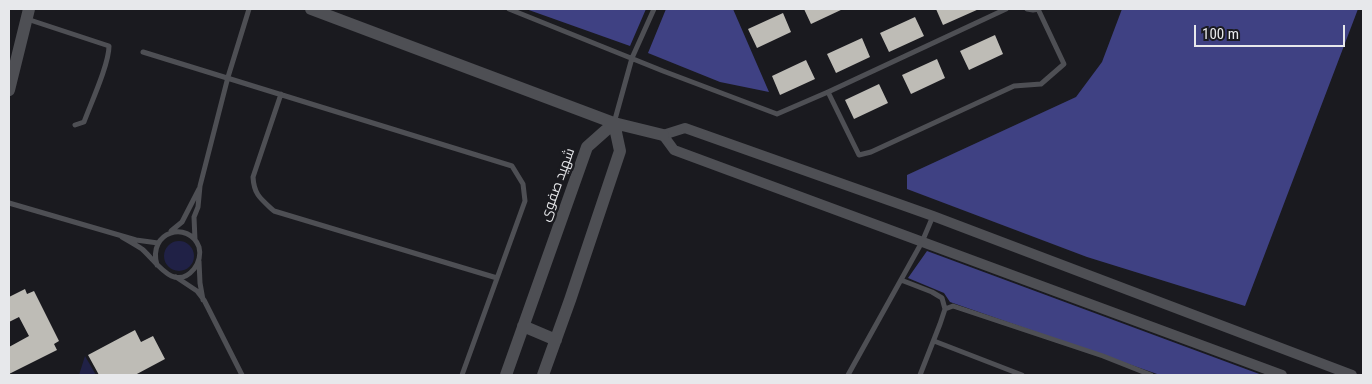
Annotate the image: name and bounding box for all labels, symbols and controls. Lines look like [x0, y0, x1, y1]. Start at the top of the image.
scale bar [1197, 15, 1348, 47]
text: 100 m [1202, 25, 1239, 43]
street label: شهید صفوی [537, 146, 579, 224]

